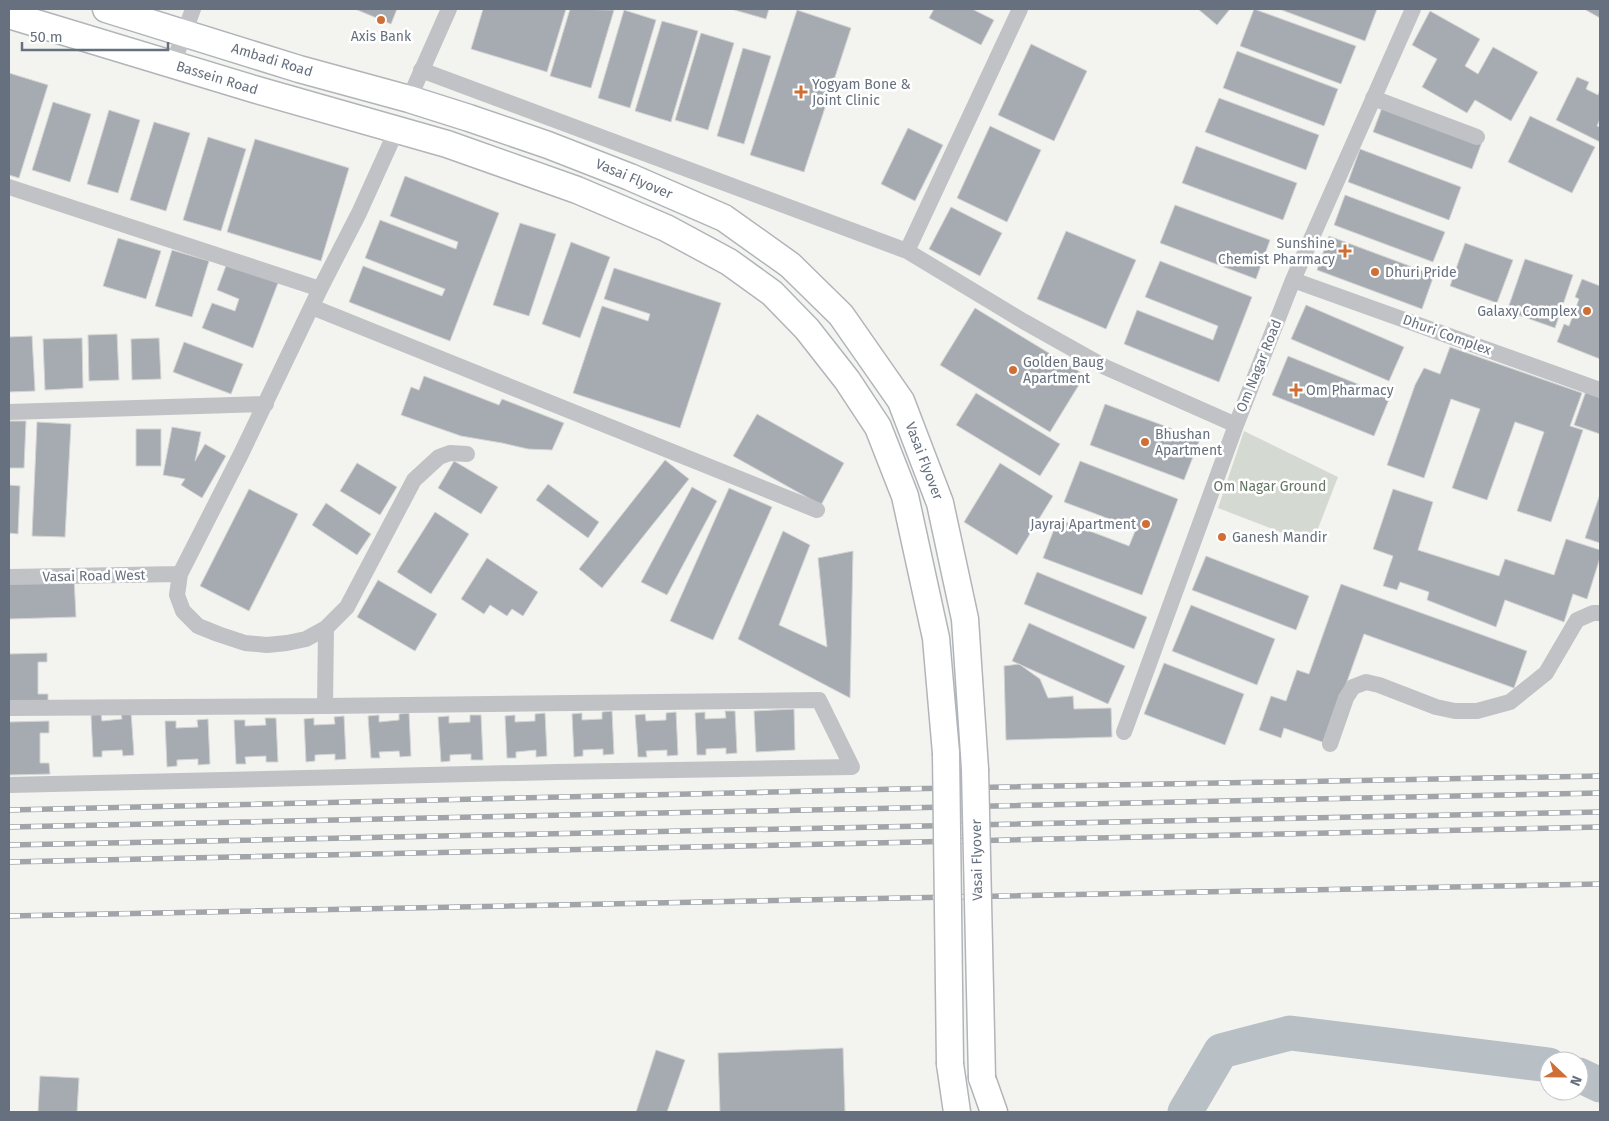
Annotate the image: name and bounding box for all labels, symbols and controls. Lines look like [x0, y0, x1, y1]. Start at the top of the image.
marker: Axis Bank [375, 14, 387, 26]
scale bar [22, 20, 169, 52]
text: 50 m [30, 28, 63, 46]
place label: Axis Bank [351, 28, 412, 45]
street label: Ambadi Road [229, 40, 315, 80]
street label: Bassein Road [174, 57, 260, 99]
place label: Yogyam Bone & Joint Clinic [812, 76, 911, 109]
marker: Yogyam Bone & Joint Clinic [794, 85, 808, 99]
street label: Vasai Flyover [593, 155, 676, 203]
place label: Sunshine Chemist Pharmacy [1218, 235, 1335, 268]
marker: Sunshine Chemist Pharmacy [1339, 245, 1351, 257]
place label: Dhuri Pride [1385, 264, 1457, 281]
marker: Dhuri Pride [1369, 266, 1381, 278]
place label: Galaxy Complex [1477, 303, 1577, 320]
marker: Galaxy Complex [1581, 305, 1593, 317]
street label: Dhuri Complex [1400, 311, 1494, 359]
street label: Om Nagar Road [1233, 317, 1285, 415]
place label: Golden Baug Apartment [1023, 354, 1104, 387]
marker: Golden Baug Apartment [1007, 364, 1019, 376]
place label: Om Pharmacy [1306, 382, 1394, 399]
marker: Om Pharmacy [1290, 384, 1302, 396]
street label: Vasai Flyover [901, 420, 947, 503]
place label: Bhushan Apartment [1155, 426, 1223, 459]
marker: Bhushan Apartment [1139, 436, 1151, 448]
park label: Om Nagar Ground [1214, 478, 1326, 495]
place label: Jayraj Apartment [1030, 516, 1137, 533]
marker: Jayraj Apartment [1140, 518, 1152, 530]
place label: Ganesh Mandir [1232, 529, 1328, 546]
marker: Ganesh Mandir [1216, 531, 1228, 543]
street label: Vasai Road West [42, 567, 147, 585]
street label: Vasai Flyover [968, 818, 986, 901]
north arrow [1539, 1051, 1589, 1101]
text: N [1566, 1073, 1585, 1088]

